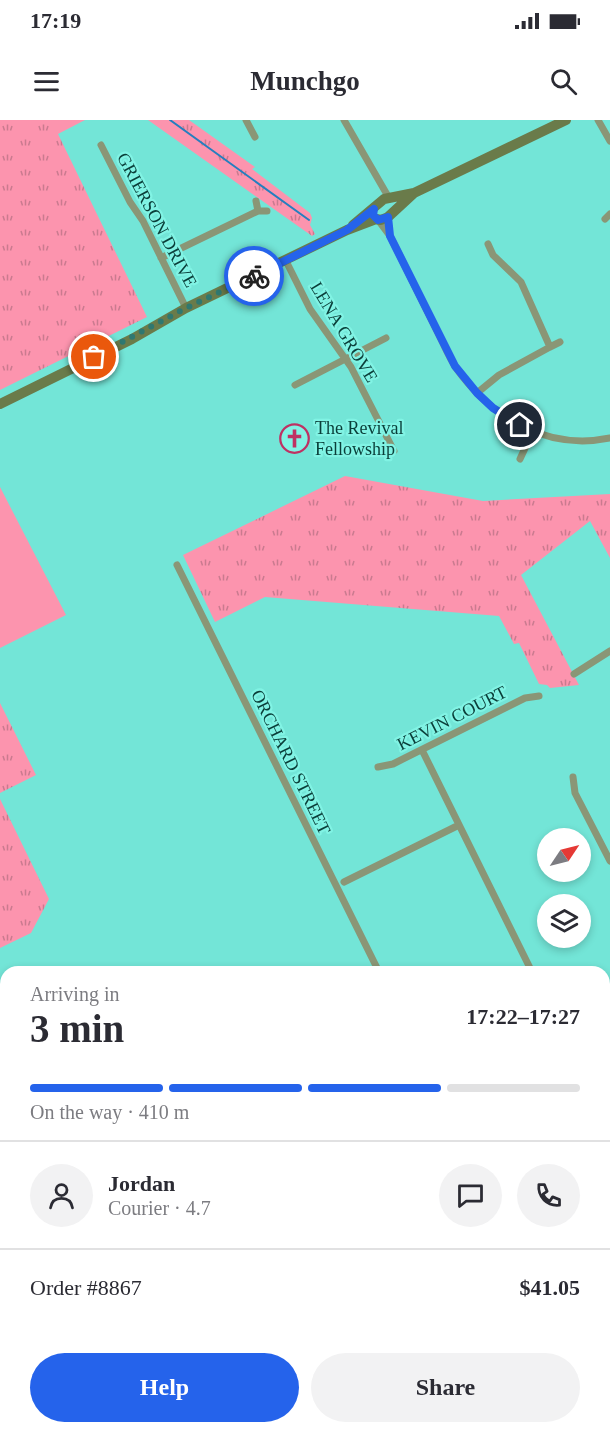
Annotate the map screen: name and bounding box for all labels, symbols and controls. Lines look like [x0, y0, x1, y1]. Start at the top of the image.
text: 17:19 [30, 8, 81, 33]
icon: menu [30, 65, 63, 98]
icon: search [547, 65, 580, 98]
text: Munchgo [250, 66, 360, 96]
street label: GRIERSON DRIVE [113, 149, 201, 291]
courier [224, 246, 284, 306]
icon: bike [238, 260, 271, 293]
street label: LENA GROVE [306, 278, 382, 386]
pin [68, 331, 119, 382]
icon: bag [77, 340, 110, 373]
pin [494, 399, 545, 450]
icon: home [503, 408, 536, 441]
place label: The Revival Fellowship [315, 418, 403, 459]
church icon: The Revival Fellowship [278, 422, 310, 454]
street label: KEVIN COURT [394, 682, 510, 754]
street label: ORCHARD STREET [247, 686, 335, 838]
north arrow [537, 828, 591, 882]
map controls [537, 828, 591, 948]
button: layers [537, 894, 591, 948]
text: Arriving in [30, 983, 119, 1005]
text: 17:22–17:27 [466, 1004, 580, 1029]
text: 3 min [30, 1007, 124, 1050]
text: On the way · 410 m [30, 1101, 189, 1123]
button: person [30, 1164, 93, 1227]
button: chat [439, 1164, 502, 1227]
button: phone [517, 1164, 580, 1227]
text: Jordan [108, 1171, 175, 1196]
text: Courier · 4.7 [108, 1197, 211, 1219]
text: Order #8867 [30, 1275, 142, 1300]
text: $41.05 [520, 1275, 580, 1300]
button: Help [30, 1353, 299, 1422]
button: Share [311, 1353, 580, 1422]

